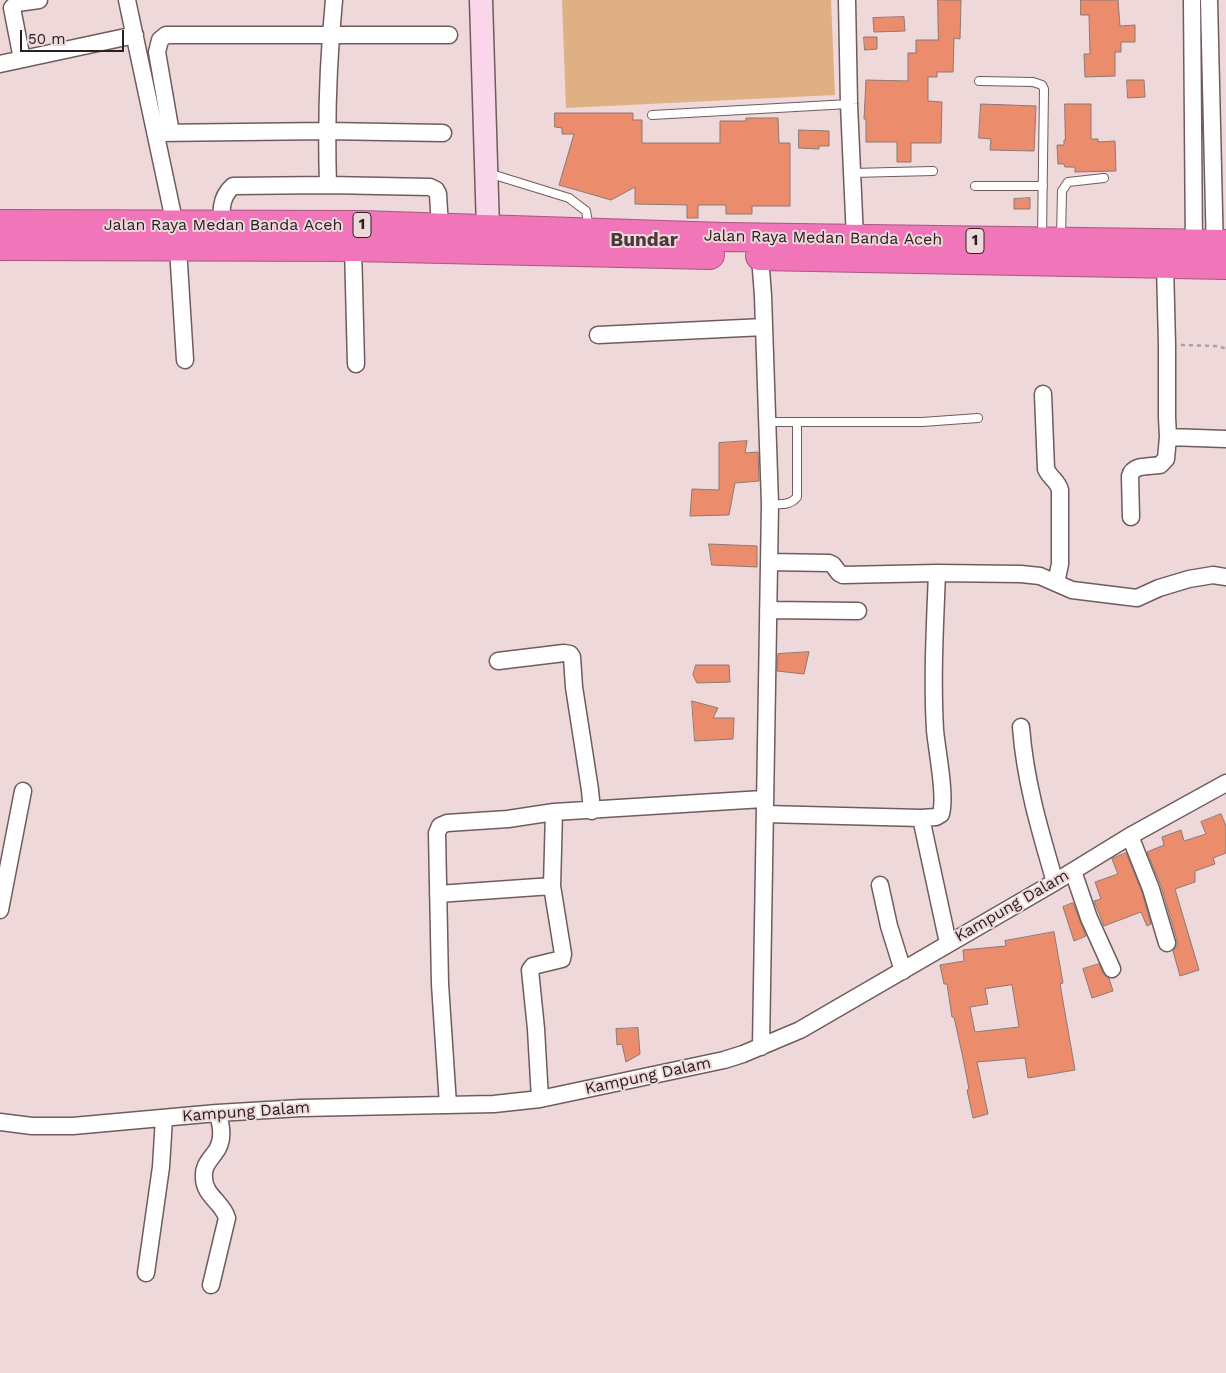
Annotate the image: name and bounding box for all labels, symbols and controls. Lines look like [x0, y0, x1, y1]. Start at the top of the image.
scale bar [22, 20, 126, 52]
text: 50 m [28, 30, 65, 48]
road number: 1 [353, 212, 371, 238]
street label: Jalan Raya Medan Banda Aceh [104, 215, 342, 235]
street label: Jalan Raya Medan Banda Aceh [704, 226, 942, 250]
road number: 1 [966, 228, 984, 254]
district label: Bundar [610, 229, 678, 251]
street label: Kampung Dalam [952, 866, 1072, 946]
street label: Kampung Dalam [583, 1053, 713, 1099]
street label: Kampung Dalam [181, 1098, 311, 1126]

